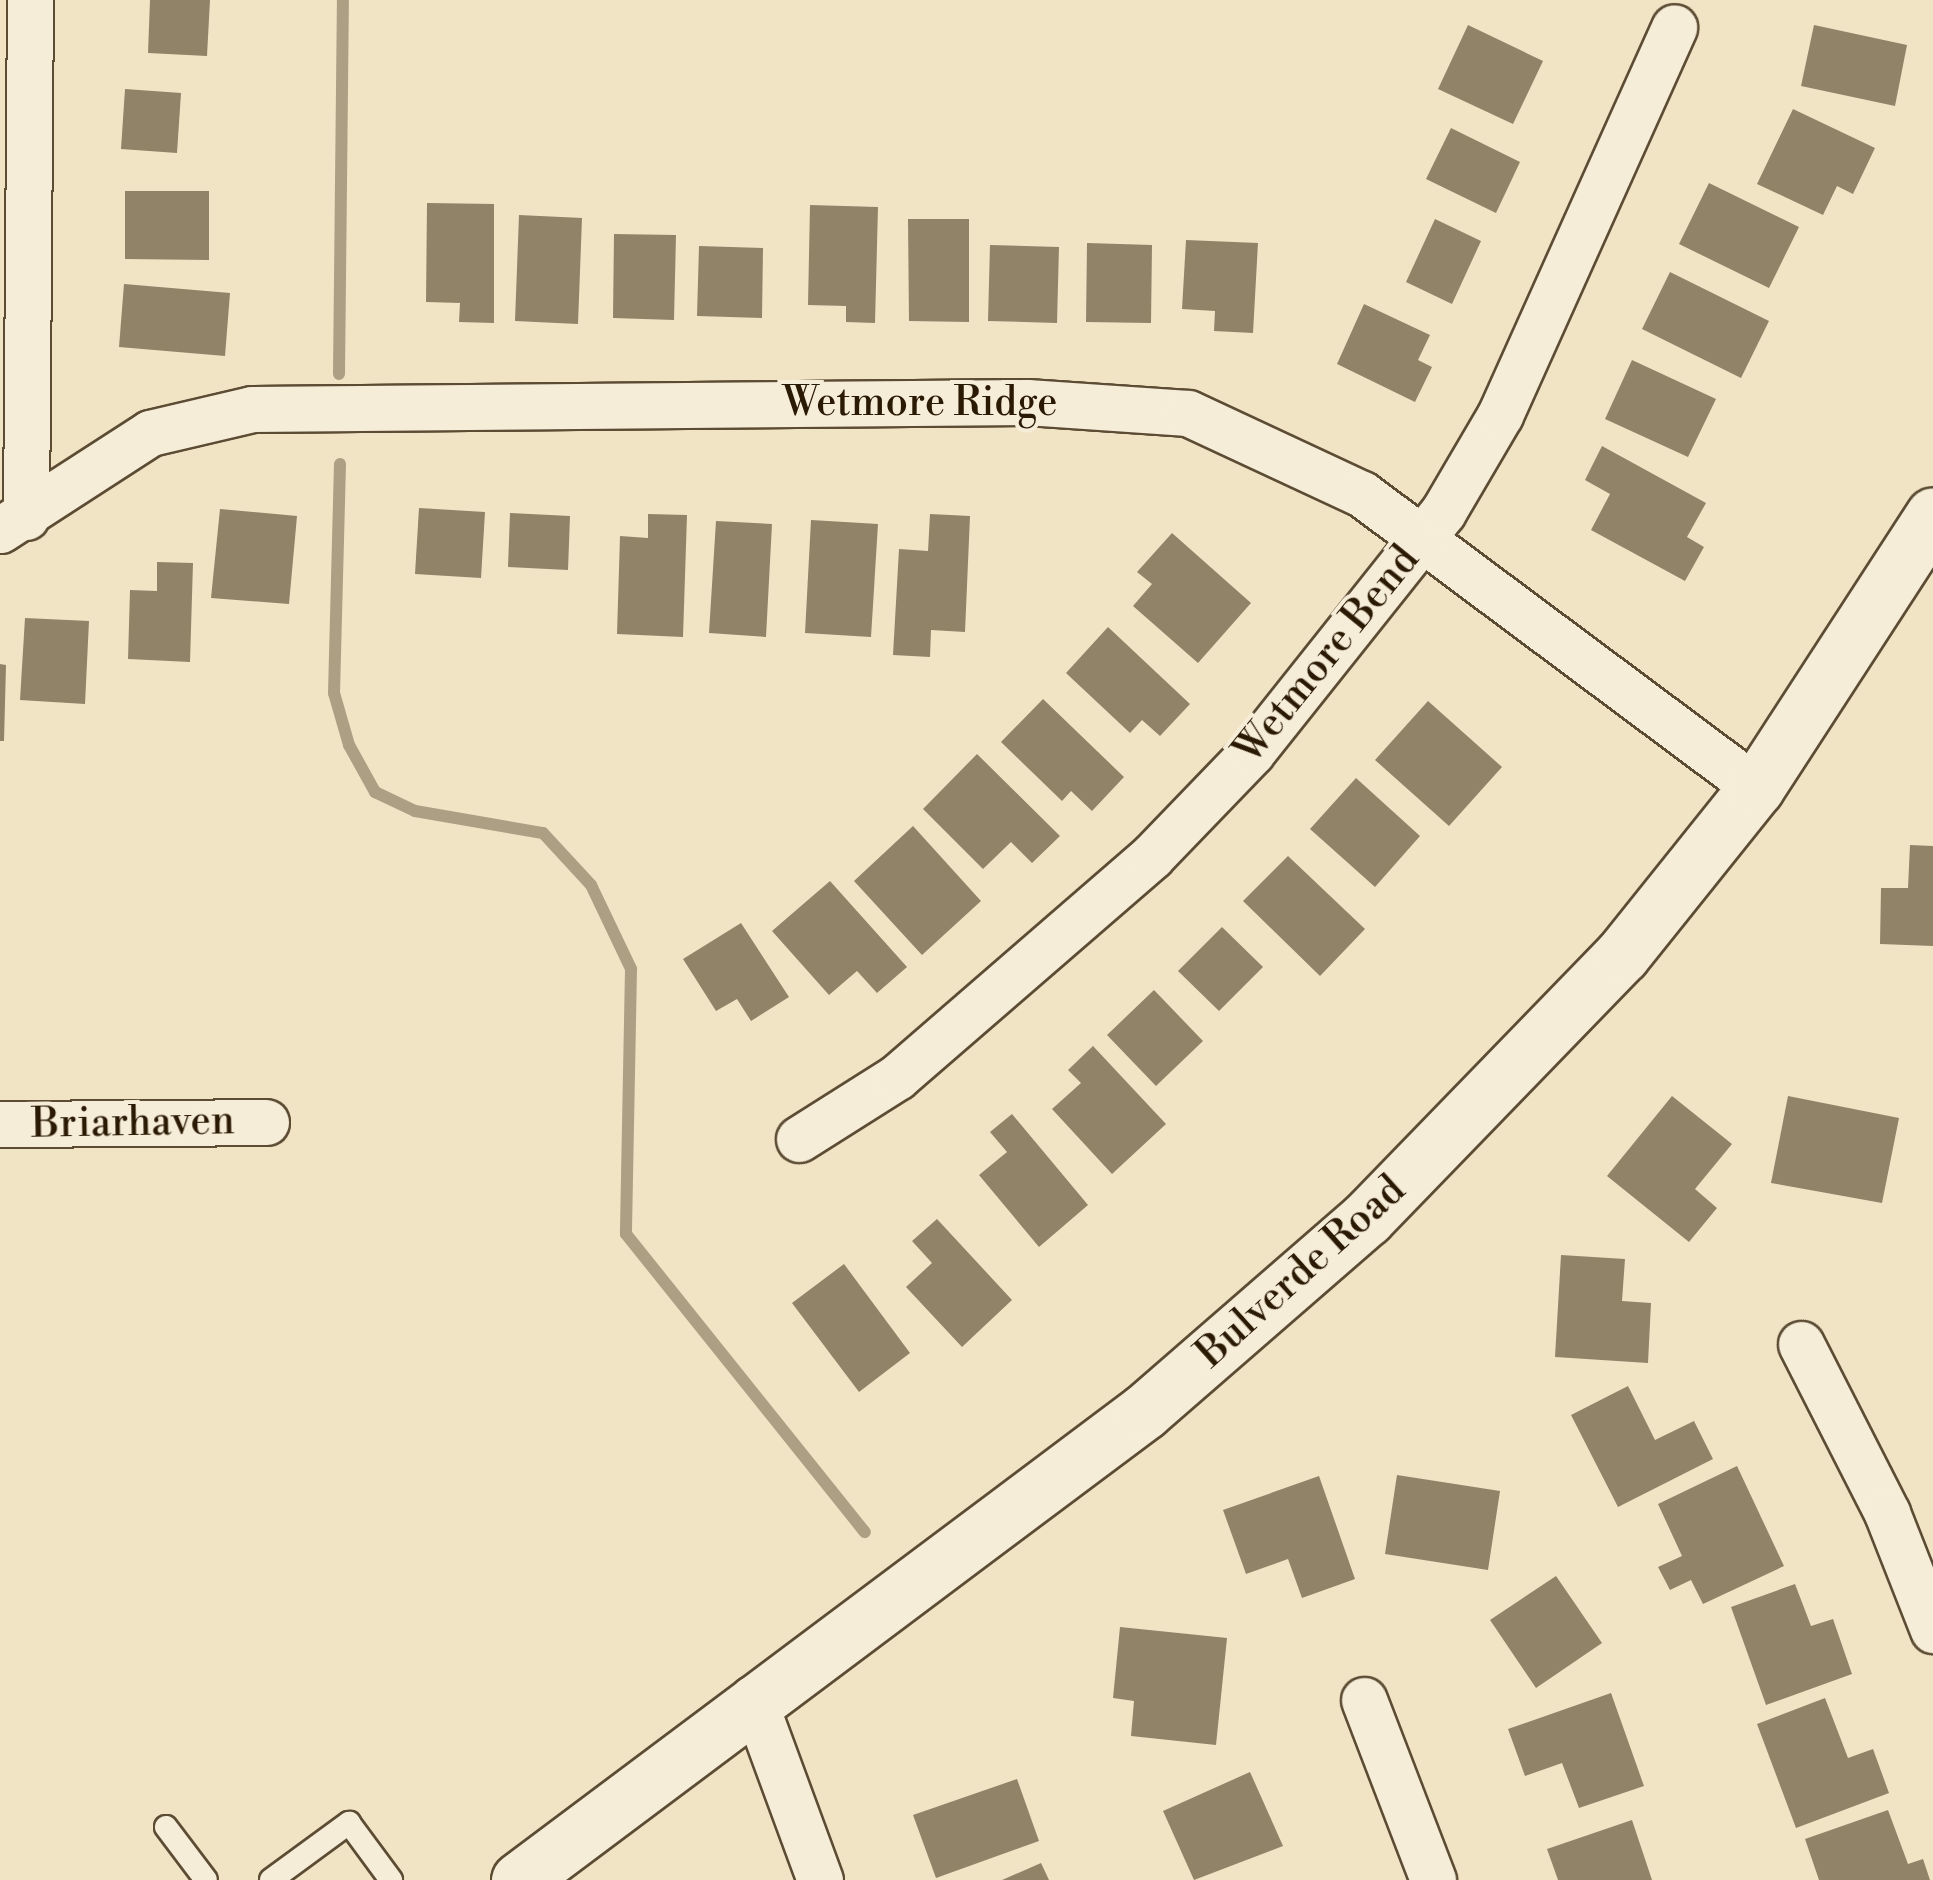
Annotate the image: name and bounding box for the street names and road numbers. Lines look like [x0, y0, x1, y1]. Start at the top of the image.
street label: Wetmore Ridge [783, 379, 1057, 427]
street label: Wetmore Bend [1225, 537, 1429, 773]
street label: Briarhaven [31, 1097, 235, 1149]
street label: Bulverde Road [1187, 1166, 1415, 1378]

